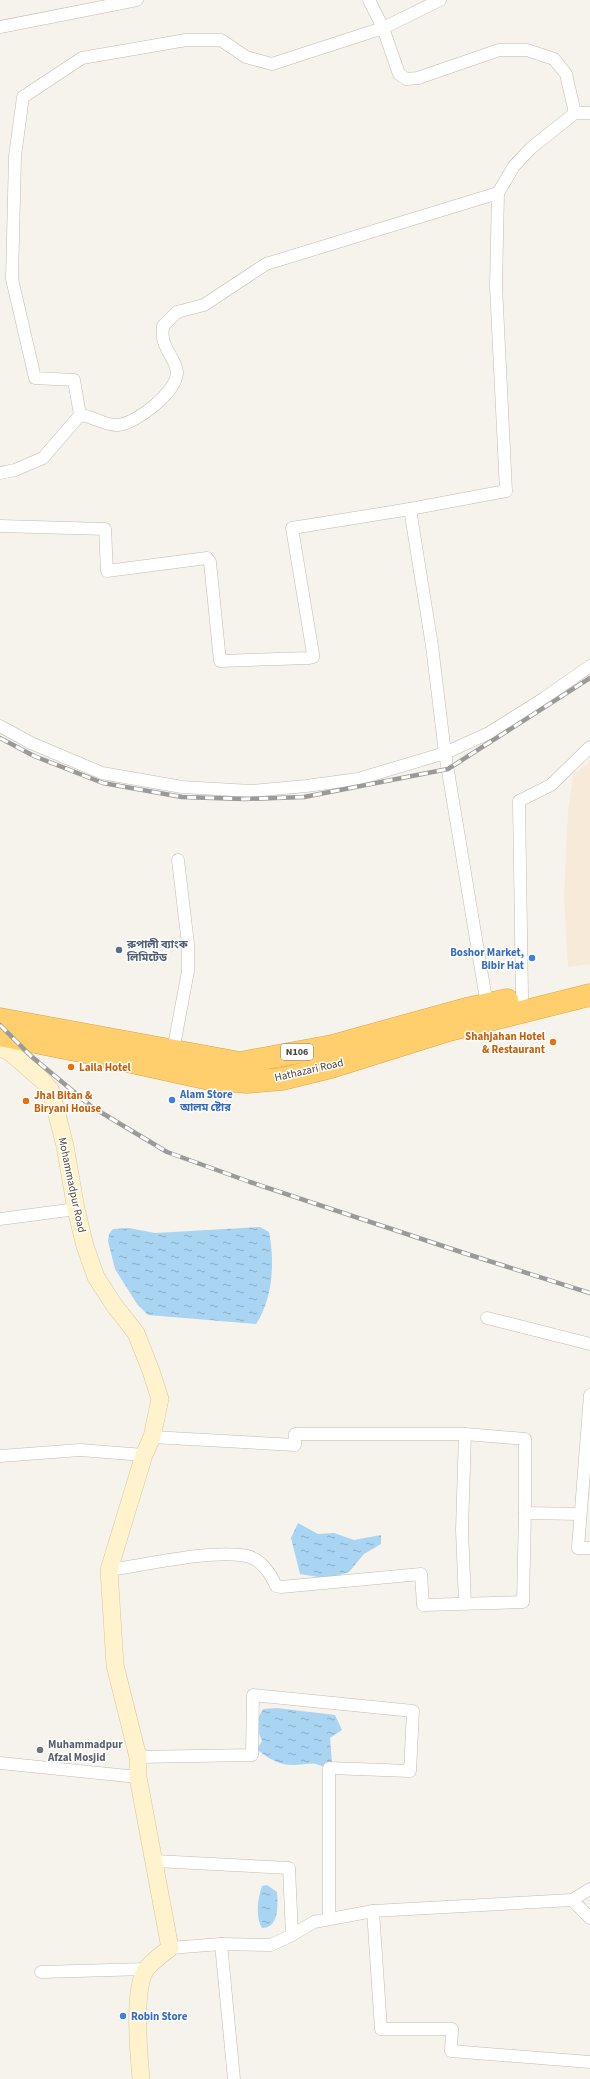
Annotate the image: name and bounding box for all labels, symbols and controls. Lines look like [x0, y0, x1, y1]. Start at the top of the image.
place label: রুপালী ব্যাংক লিমিটেড [126, 937, 189, 965]
marker: রুপালী ব্যাংক লিমিটেড [114, 945, 124, 955]
place label: Boshor Market, Bibir Hat [450, 945, 525, 973]
marker: Boshor Market, Bibir Hat [527, 953, 537, 963]
place label: Shahjahan Hotel & Restaurant [465, 1029, 546, 1057]
marker: Shahjahan Hotel & Restaurant [548, 1037, 558, 1047]
road number: N106 [281, 1044, 313, 1060]
street label: Hathazari Road [273, 1055, 345, 1085]
place label: Laila Hotel [79, 1060, 132, 1075]
marker: Laila Hotel [66, 1062, 76, 1072]
place label: Alam Store আলম ষ্টোর [179, 1087, 233, 1115]
place label: Jhal Bitan & Biryani House [34, 1088, 102, 1116]
marker: Alam Store আলম ষ্টোর [167, 1095, 177, 1105]
marker: Jhal Bitan & Biryani House [21, 1096, 31, 1106]
street label: Mohammadpur Road [55, 1136, 89, 1234]
place label: Muhammadpur Afzal Mosjid [47, 1737, 123, 1765]
marker: Muhammadpur Afzal Mosjid [35, 1745, 45, 1755]
place label: Robin Store [131, 2009, 188, 2024]
marker: Robin Store [118, 2011, 128, 2021]

